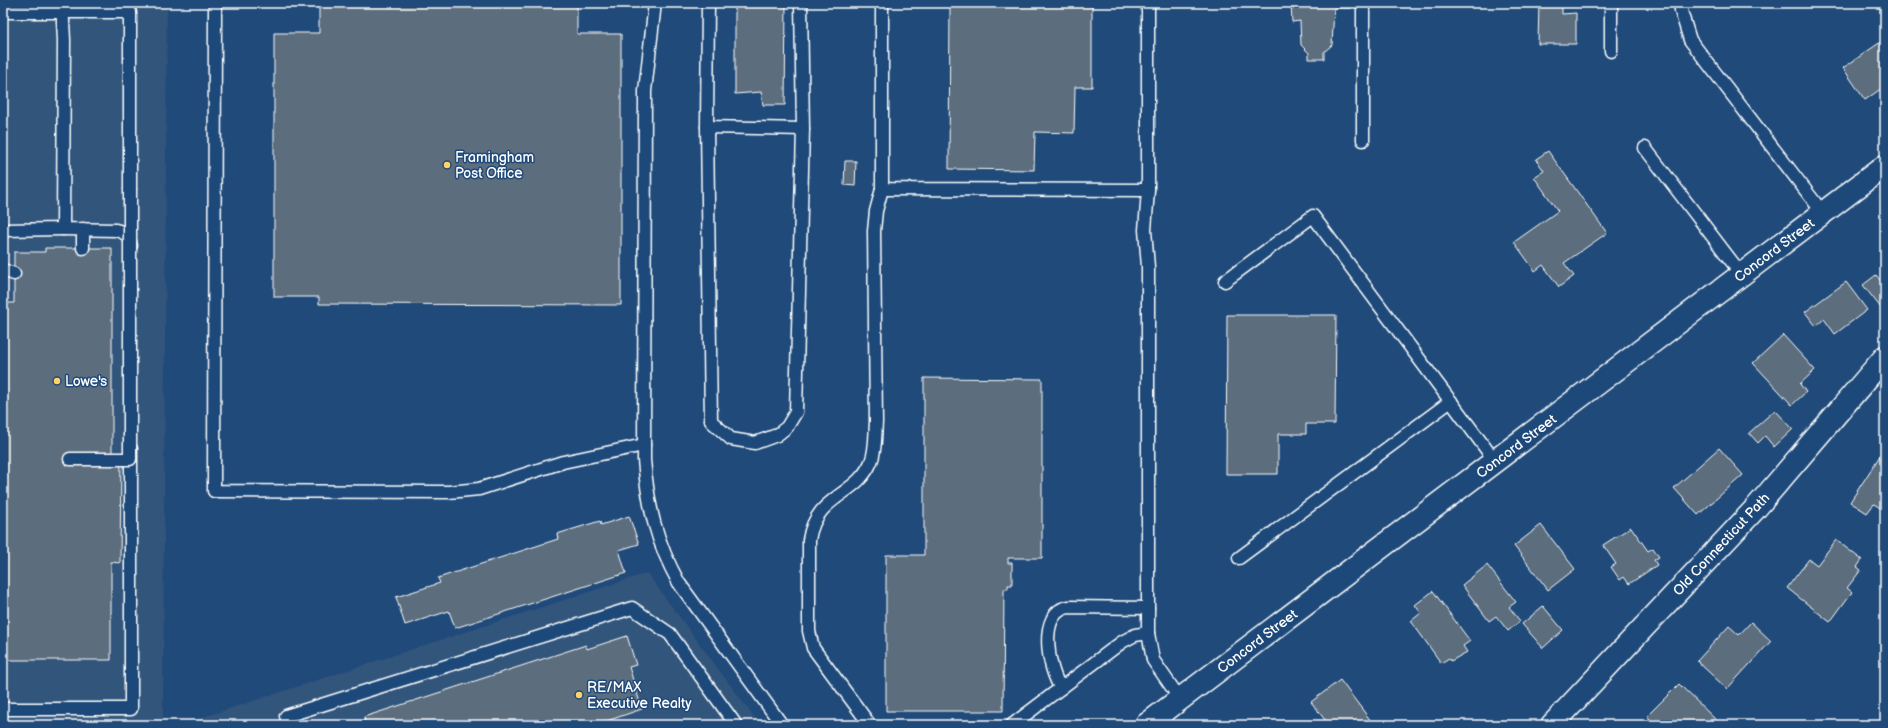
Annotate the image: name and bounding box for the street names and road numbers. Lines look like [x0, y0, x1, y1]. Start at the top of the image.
street label: Concord Street [1731, 214, 1818, 286]
street label: Concord Street [1473, 410, 1560, 482]
street label: Old Connecticut Path [1669, 489, 1773, 599]
street label: Concord Street [1214, 605, 1301, 677]

